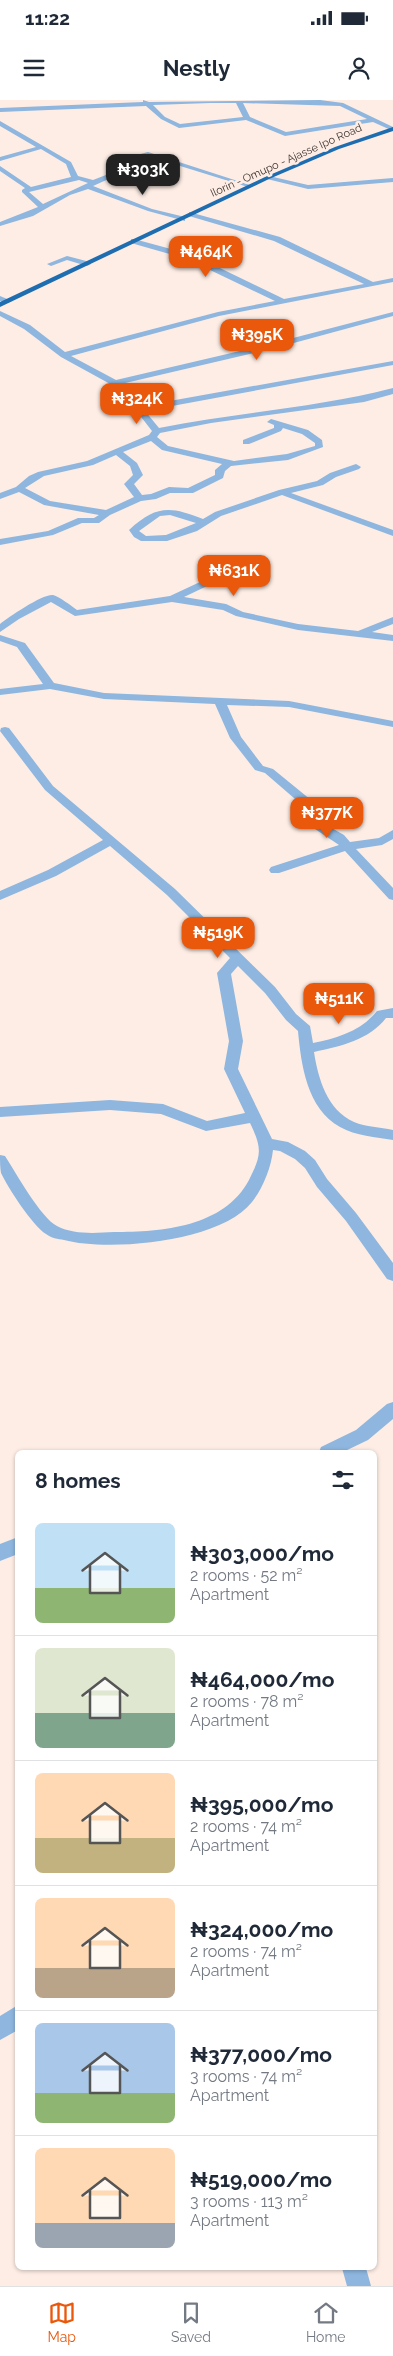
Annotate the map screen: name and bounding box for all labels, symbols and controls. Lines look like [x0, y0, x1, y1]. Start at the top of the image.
text: 11:22 [25, 7, 70, 29]
icon: menu [20, 54, 48, 82]
icon: person [345, 54, 373, 82]
text: Nestly [163, 55, 230, 81]
street label: Ilorin - Omupo - Ajasse Ipo Road [208, 121, 364, 200]
pin: ₦303K [108, 154, 178, 196]
text: ₦303K [117, 160, 169, 179]
pin: ₦464K [171, 236, 241, 278]
text: ₦464K [180, 242, 232, 261]
pin: ₦395K [222, 318, 292, 361]
text: ₦395K [231, 325, 283, 344]
pin: ₦324K [102, 382, 172, 425]
text: ₦324K [111, 389, 163, 408]
pin: ₦631K [199, 554, 269, 597]
text: ₦631K [209, 561, 259, 580]
pin: ₦377K [292, 796, 362, 839]
text: ₦377K [301, 803, 353, 822]
pin: ₦519K [183, 916, 253, 959]
text: ₦519K [193, 923, 243, 942]
pin: ₦511K [304, 982, 374, 1025]
text: ₦511K [314, 989, 364, 1008]
icon: filters [329, 1466, 357, 1494]
text: 8 homes [35, 1468, 121, 1493]
text: ₦303,000/mo [190, 1541, 334, 1566]
icon: home [75, 1543, 135, 1603]
text: 2 rooms · 52 m² [190, 1566, 302, 1585]
text: Apartment [190, 1585, 269, 1604]
text: ₦464,000/mo [190, 1667, 334, 1692]
icon: home [75, 1668, 135, 1728]
text: 2 rooms · 78 m² [190, 1692, 303, 1711]
text: Apartment [190, 1711, 269, 1730]
text: ₦395,000/mo [190, 1792, 333, 1817]
icon: home [75, 1793, 135, 1853]
text: 2 rooms · 74 m² [190, 1817, 302, 1836]
text: Apartment [190, 1836, 269, 1855]
text: ₦324,000/mo [190, 1917, 333, 1942]
icon: home [75, 1918, 135, 1978]
text: 2 rooms · 74 m² [190, 1942, 302, 1961]
text: Apartment [190, 1961, 269, 1980]
text: ₦377,000/mo [190, 2042, 332, 2067]
icon: home [75, 2043, 135, 2103]
text: 3 rooms · 74 m² [190, 2067, 302, 2086]
text: Apartment [190, 2086, 269, 2105]
text: ₦519,000/mo [190, 2167, 332, 2192]
icon: home [75, 2168, 135, 2228]
text: 3 rooms · 113 m² [190, 2192, 308, 2211]
text: Apartment [190, 2211, 269, 2230]
tab: Map [47, 2299, 76, 2345]
tab: Saved [171, 2299, 211, 2345]
tab: Home [306, 2299, 346, 2345]

